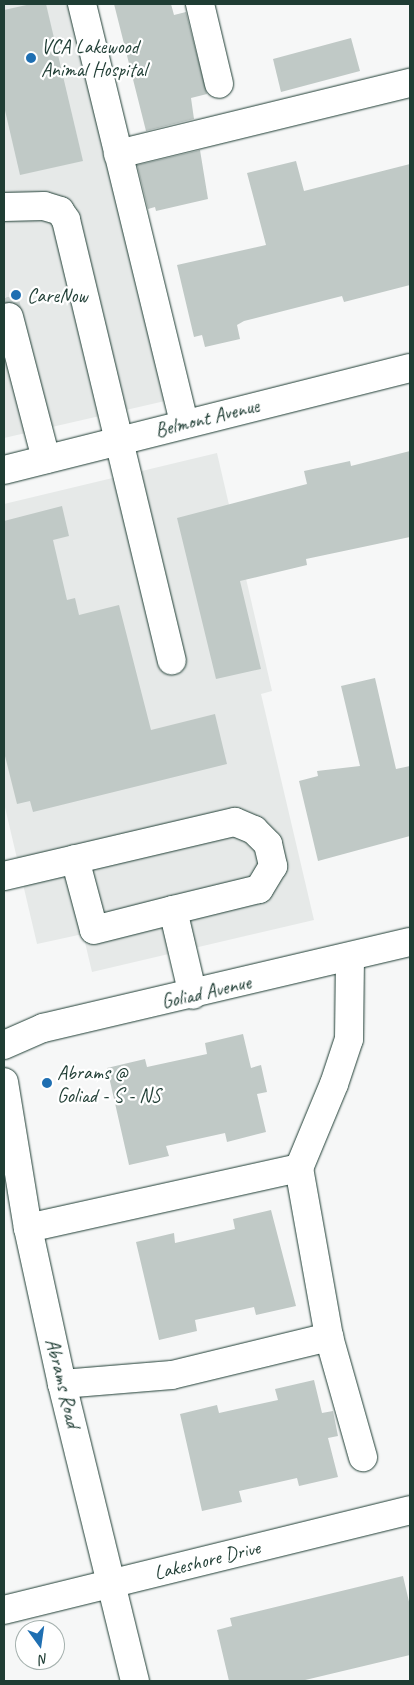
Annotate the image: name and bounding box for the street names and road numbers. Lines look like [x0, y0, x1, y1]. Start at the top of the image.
street label: Belmont Avenue [153, 394, 261, 442]
street label: Goliad Avenue [159, 970, 253, 1014]
street label: Abrams Road [40, 1336, 86, 1430]
street label: Lakeshore Drive [151, 1535, 263, 1585]

